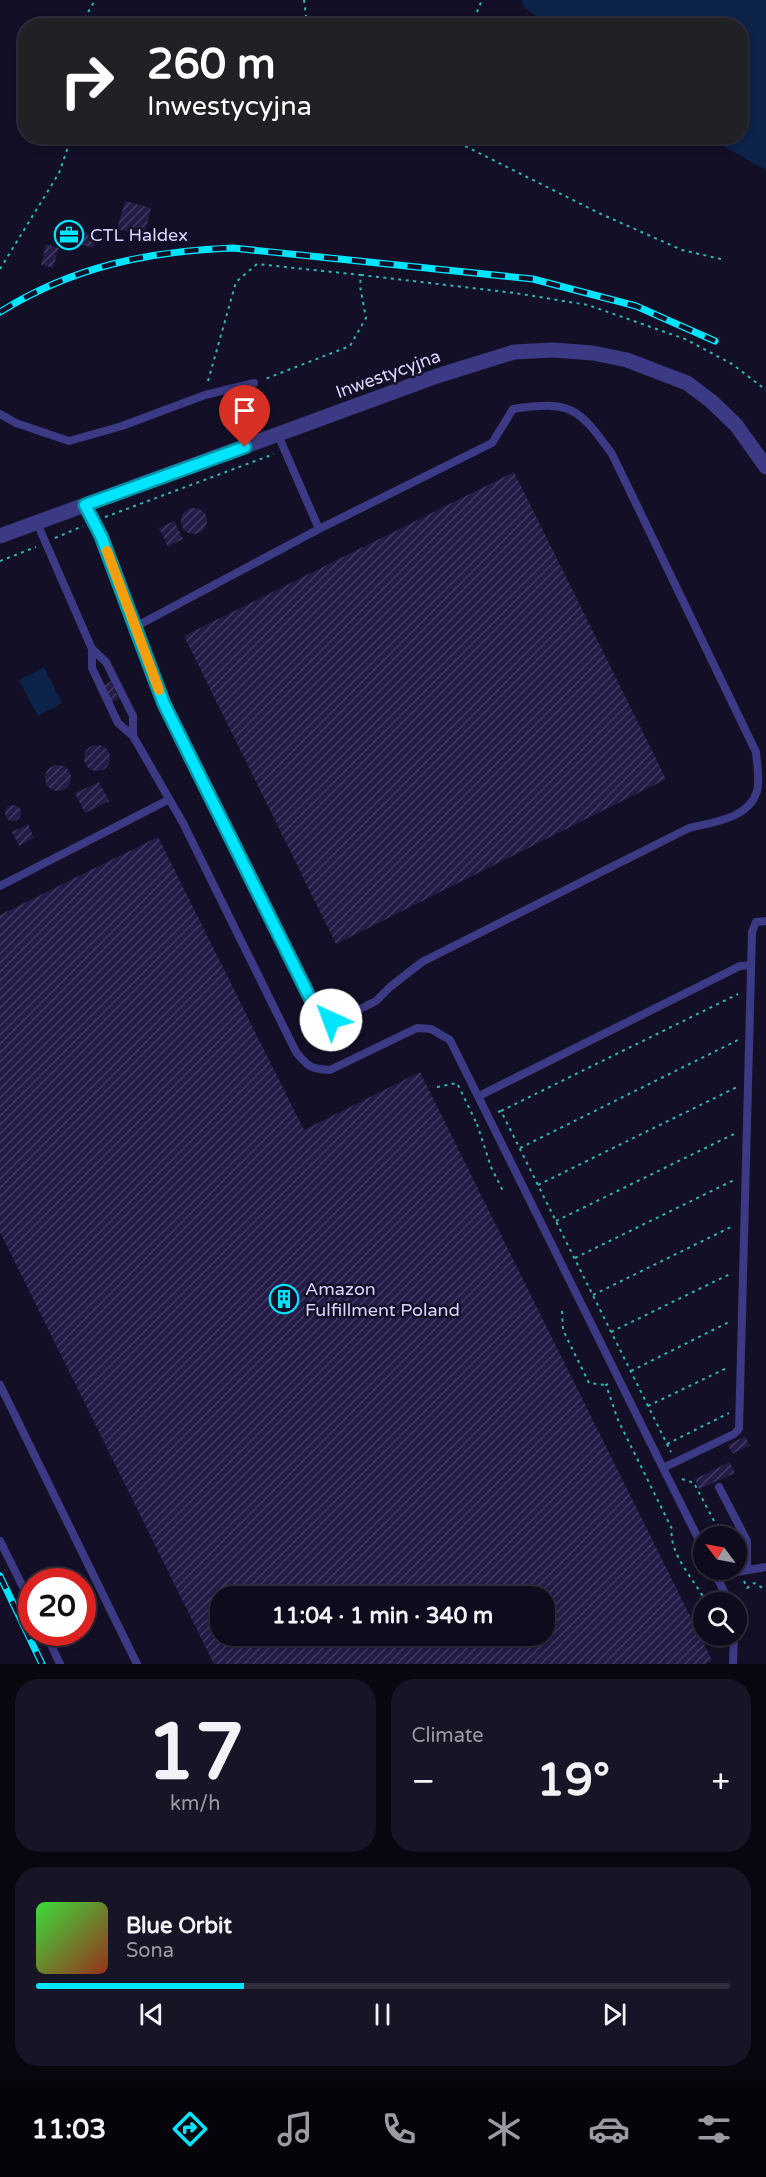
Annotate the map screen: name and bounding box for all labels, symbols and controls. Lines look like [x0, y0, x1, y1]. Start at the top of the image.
text: 260 m [147, 39, 276, 90]
icon: right [48, 42, 126, 120]
text: Inwestycyjna [147, 90, 312, 123]
office icon: CTL Haldex [53, 219, 85, 251]
place label: CTL Haldex [90, 224, 188, 246]
street label: Inwestycyjna [333, 345, 443, 403]
pin [219, 385, 270, 447]
icon: arrive [228, 394, 261, 427]
position arrow [299, 988, 363, 1052]
place label: Amazon Fulfillment Poland [305, 1278, 460, 1321]
building icon: Amazon Fulfillment Poland [268, 1283, 300, 1315]
north arrow [693, 1526, 747, 1580]
map controls [693, 1526, 747, 1646]
speed limit sign: 20 [18, 1568, 96, 1646]
button: search [693, 1592, 747, 1646]
text: 11:04 · 1 min · 340 m [272, 1603, 493, 1629]
text: 17 [146, 1706, 244, 1800]
text: Climate [412, 1724, 484, 1748]
text: 19° [536, 1754, 610, 1808]
text: − [412, 1762, 435, 1801]
text: + [711, 1762, 730, 1801]
text: km/h [170, 1792, 220, 1816]
text: Blue Orbit [126, 1913, 232, 1939]
text: Sona [126, 1939, 174, 1963]
icon: previous [135, 1998, 168, 2031]
icon: pause [366, 1998, 399, 2031]
icon: next [598, 1998, 631, 2031]
icon: directions [169, 2108, 211, 2150]
icon: music [274, 2108, 316, 2150]
icon: phone [378, 2108, 420, 2150]
icon: climate [483, 2108, 525, 2150]
icon: car [588, 2108, 630, 2150]
icon: filters [693, 2108, 735, 2150]
text: 11:03 [31, 2113, 106, 2146]

